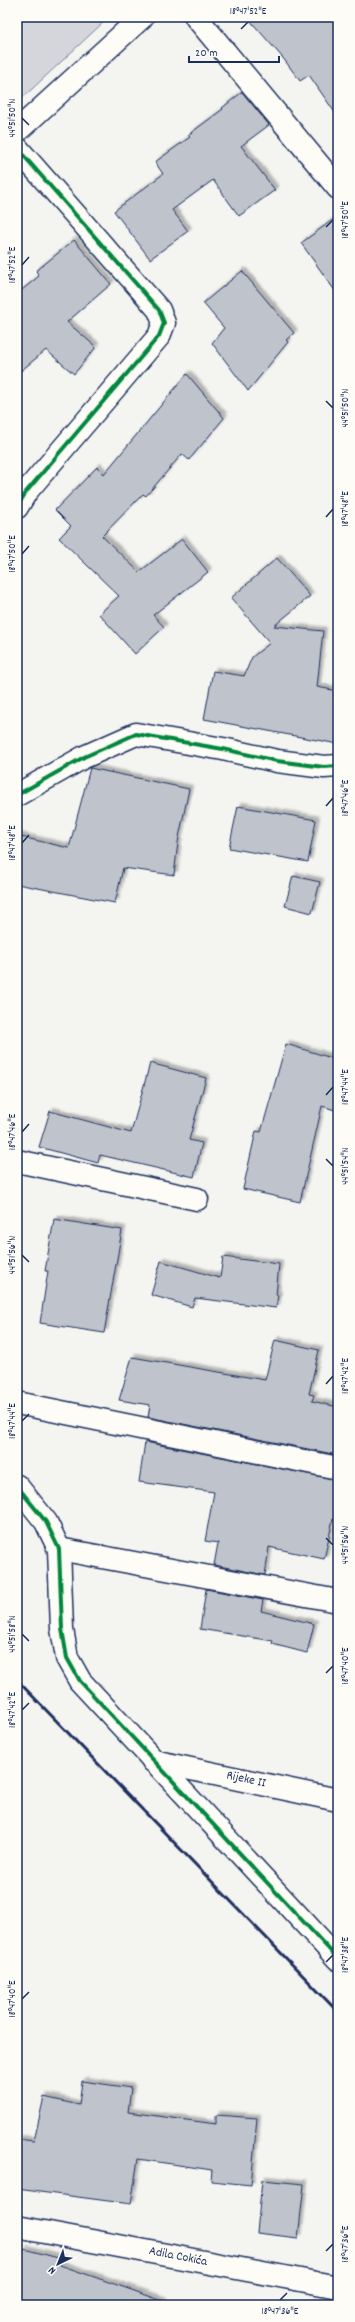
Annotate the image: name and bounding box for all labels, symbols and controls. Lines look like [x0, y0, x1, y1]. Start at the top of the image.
text: 18°47'52"E [230, 5, 267, 19]
scale bar [189, 38, 279, 64]
text: 20 m [195, 45, 218, 62]
text: 44°51'50"N [6, 99, 20, 137]
text: 18°47'50"E [339, 201, 353, 239]
text: 18°47'52"E [6, 246, 20, 283]
text: 44°51'50"N [339, 389, 353, 427]
text: 18°47'48"E [339, 491, 353, 527]
text: 18°47'50"E [6, 535, 20, 573]
text: 18°47'46"E [339, 779, 353, 816]
text: 18°47'48"E [6, 825, 20, 861]
text: 18°47'44"E [339, 1069, 353, 1105]
text: 18°47'46"E [6, 1113, 20, 1150]
text: 44°51'54"N [339, 1147, 353, 1185]
text: 44°51'56"N [6, 1236, 20, 1274]
text: 18°47'42"E [339, 1358, 353, 1394]
text: 18°47'44"E [6, 1403, 20, 1439]
text: 44°51'56"N [339, 1526, 353, 1564]
text: 44°51'58"N [6, 1615, 20, 1653]
text: 18°47'40"E [339, 1647, 353, 1685]
text: 18°47'42"E [6, 1692, 20, 1728]
street label: Rijeke II [224, 1767, 268, 1793]
text: 18°47'38"E [339, 1937, 353, 1973]
text: 18°47'40"E [6, 1980, 20, 2018]
text: 18°47'36"E [339, 2225, 353, 2262]
street label: Adila Cokića [147, 2242, 210, 2272]
north arrow [38, 2244, 78, 2284]
text: N [45, 2262, 60, 2278]
text: 18°47'36"E [262, 2305, 299, 2319]

